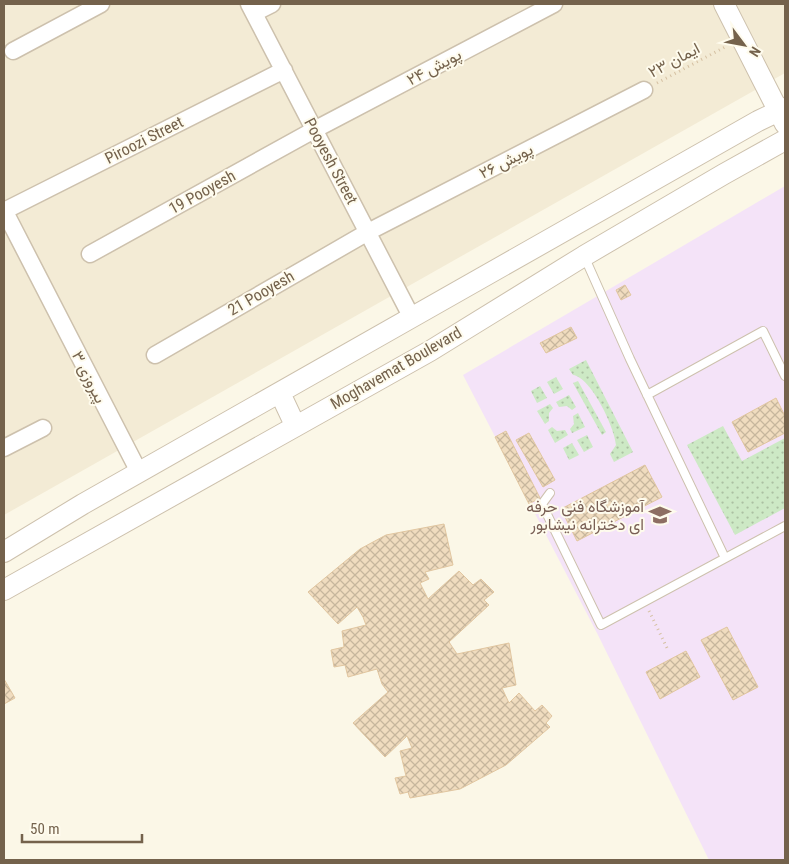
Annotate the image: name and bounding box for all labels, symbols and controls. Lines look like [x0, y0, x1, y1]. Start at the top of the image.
north arrow [719, 20, 769, 70]
street label: ایمان ۲۳ [645, 39, 703, 81]
text: N [746, 44, 764, 60]
street label: پویش ۲۴ [404, 45, 466, 91]
street label: Piroozi Street [102, 112, 186, 168]
street label: Pooyesh Street [300, 115, 362, 208]
street label: پویش ۲۶ [476, 139, 537, 184]
street label: 19 Pooyesh [165, 166, 239, 218]
street label: 21 Pooyesh [225, 266, 297, 320]
street label: Moghavemat Boulevard [327, 323, 465, 413]
street label: پیروزی ۳ [66, 348, 110, 407]
place label: آموزشگاه فنی حرفه ای دخترانه نیشابور [526, 497, 645, 535]
school or university icon: آموزشگاه فنی حرفه ای دخترانه نیشابور [647, 502, 673, 528]
scale bar [22, 812, 142, 844]
text: 50 m [30, 820, 60, 838]

